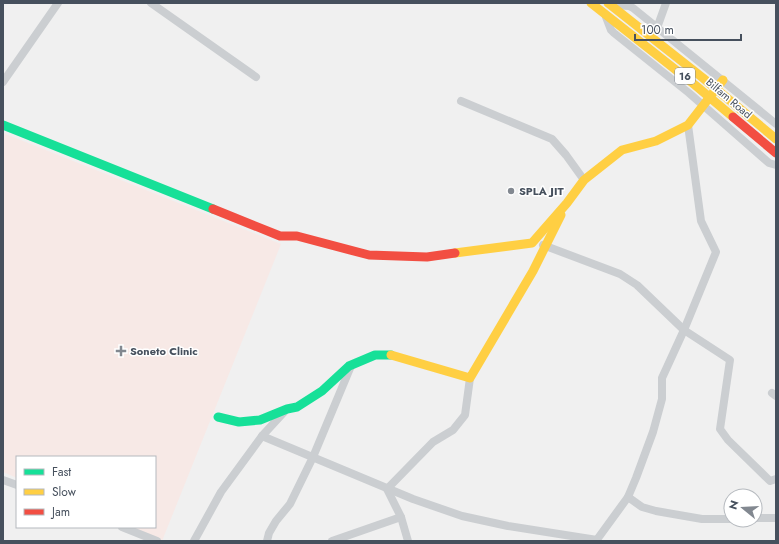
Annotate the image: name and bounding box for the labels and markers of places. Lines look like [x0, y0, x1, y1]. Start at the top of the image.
place label: SPLA JIT [519, 183, 564, 199]
marker: SPLA JIT [506, 186, 516, 196]
place label: Soneto Clinic [130, 343, 198, 359]
marker: Soneto Clinic [115, 345, 127, 357]

